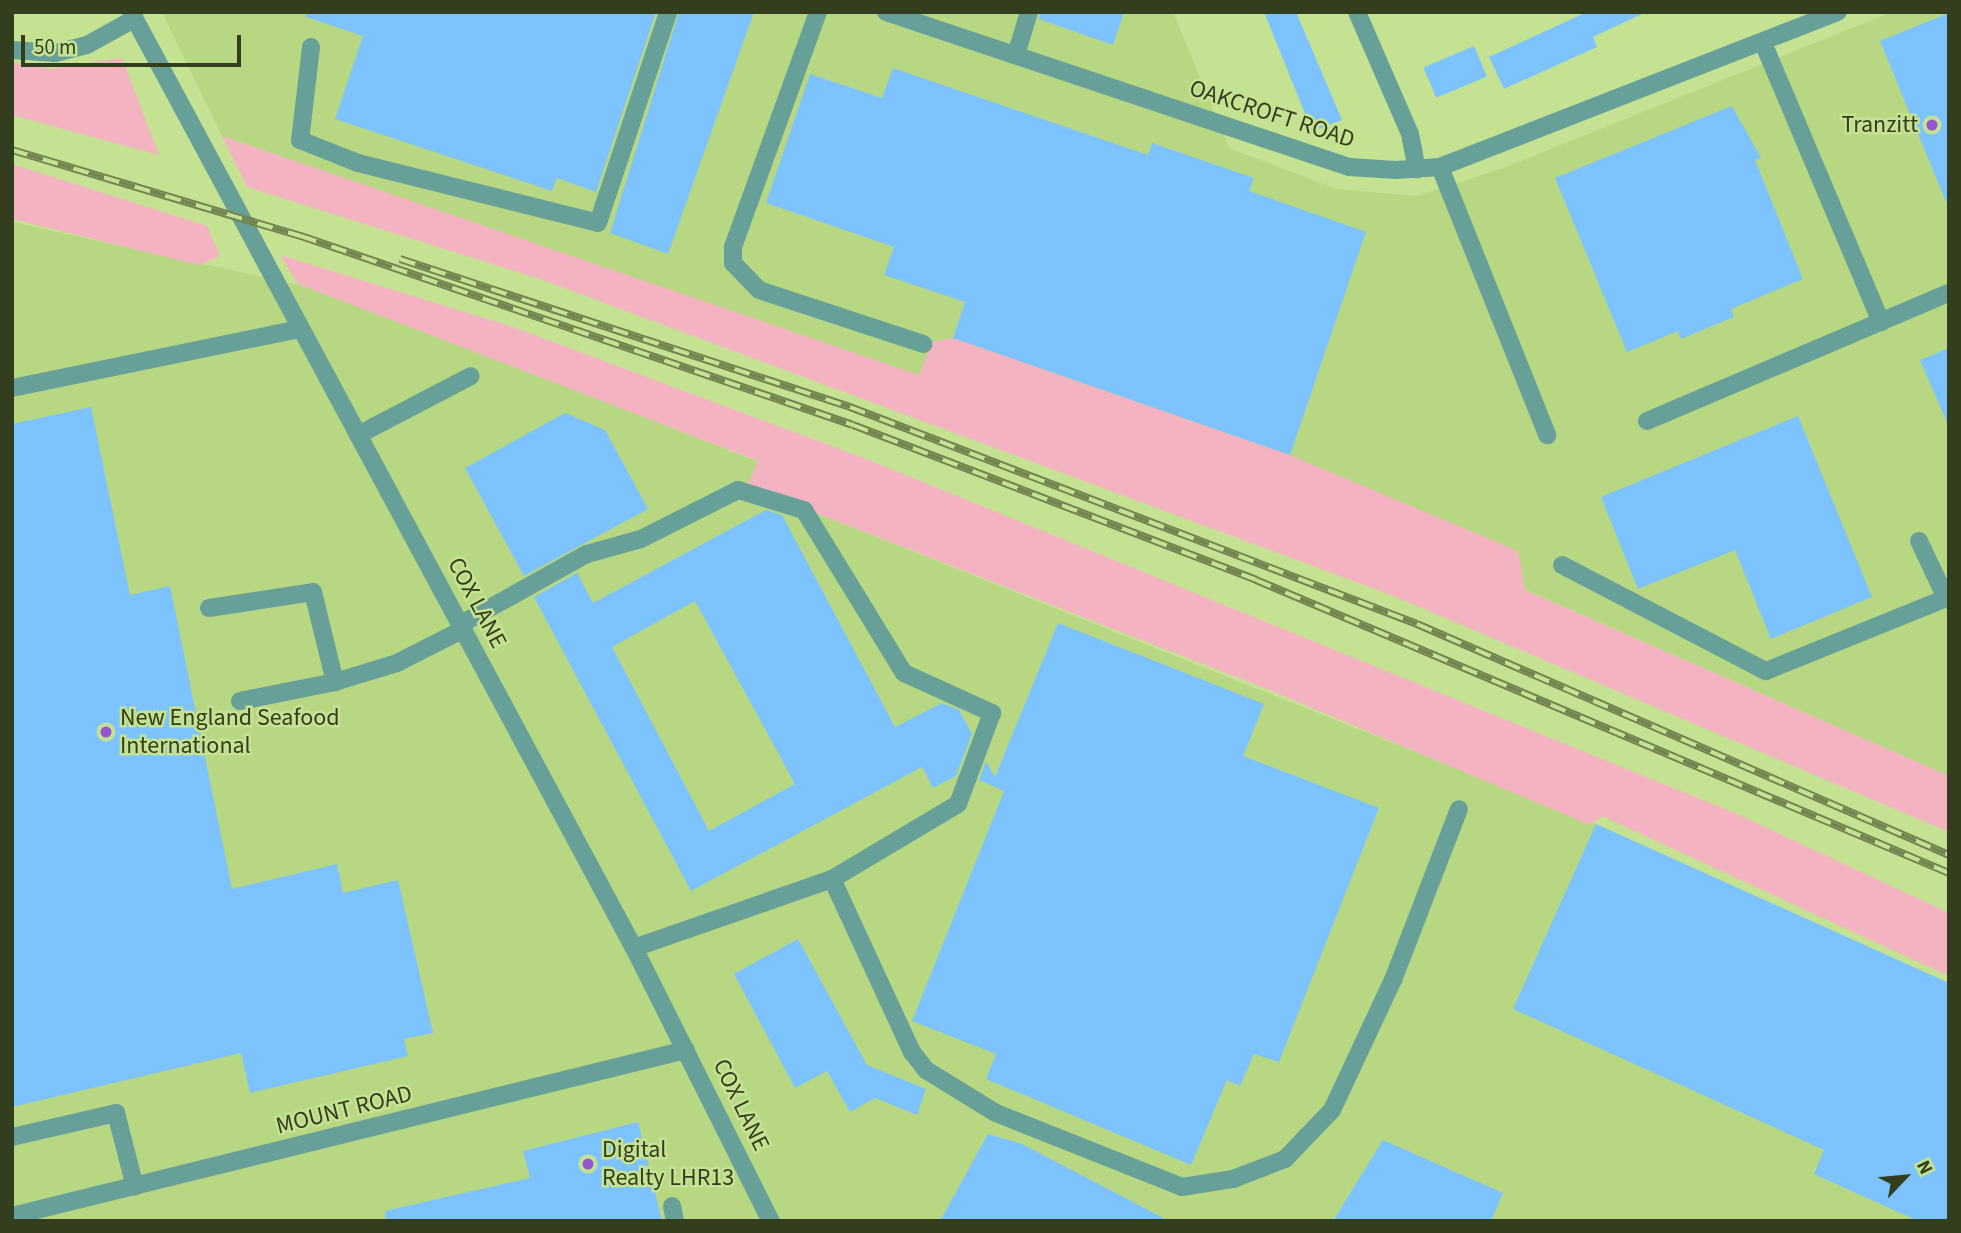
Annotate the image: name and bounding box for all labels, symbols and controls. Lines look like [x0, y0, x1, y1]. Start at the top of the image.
scale bar [24, 21, 245, 65]
text: 50 m [34, 32, 76, 62]
street label: OAKCROFT ROAD [1186, 74, 1358, 154]
place label: Tranzitt [1841, 111, 1918, 139]
marker: Tranzitt [1924, 117, 1940, 133]
street label: COX LANE [441, 553, 513, 653]
place label: New England Seafood International [120, 704, 340, 760]
marker: New England Seafood International [98, 724, 114, 740]
street label: COX LANE [706, 1054, 776, 1156]
street label: MOUNT ROAD [273, 1079, 415, 1141]
place label: Digital Realty LHR13 [602, 1136, 734, 1192]
north arrow [1870, 1142, 1940, 1212]
marker: Digital Realty LHR13 [580, 1156, 596, 1172]
text: N [1909, 1156, 1939, 1179]

